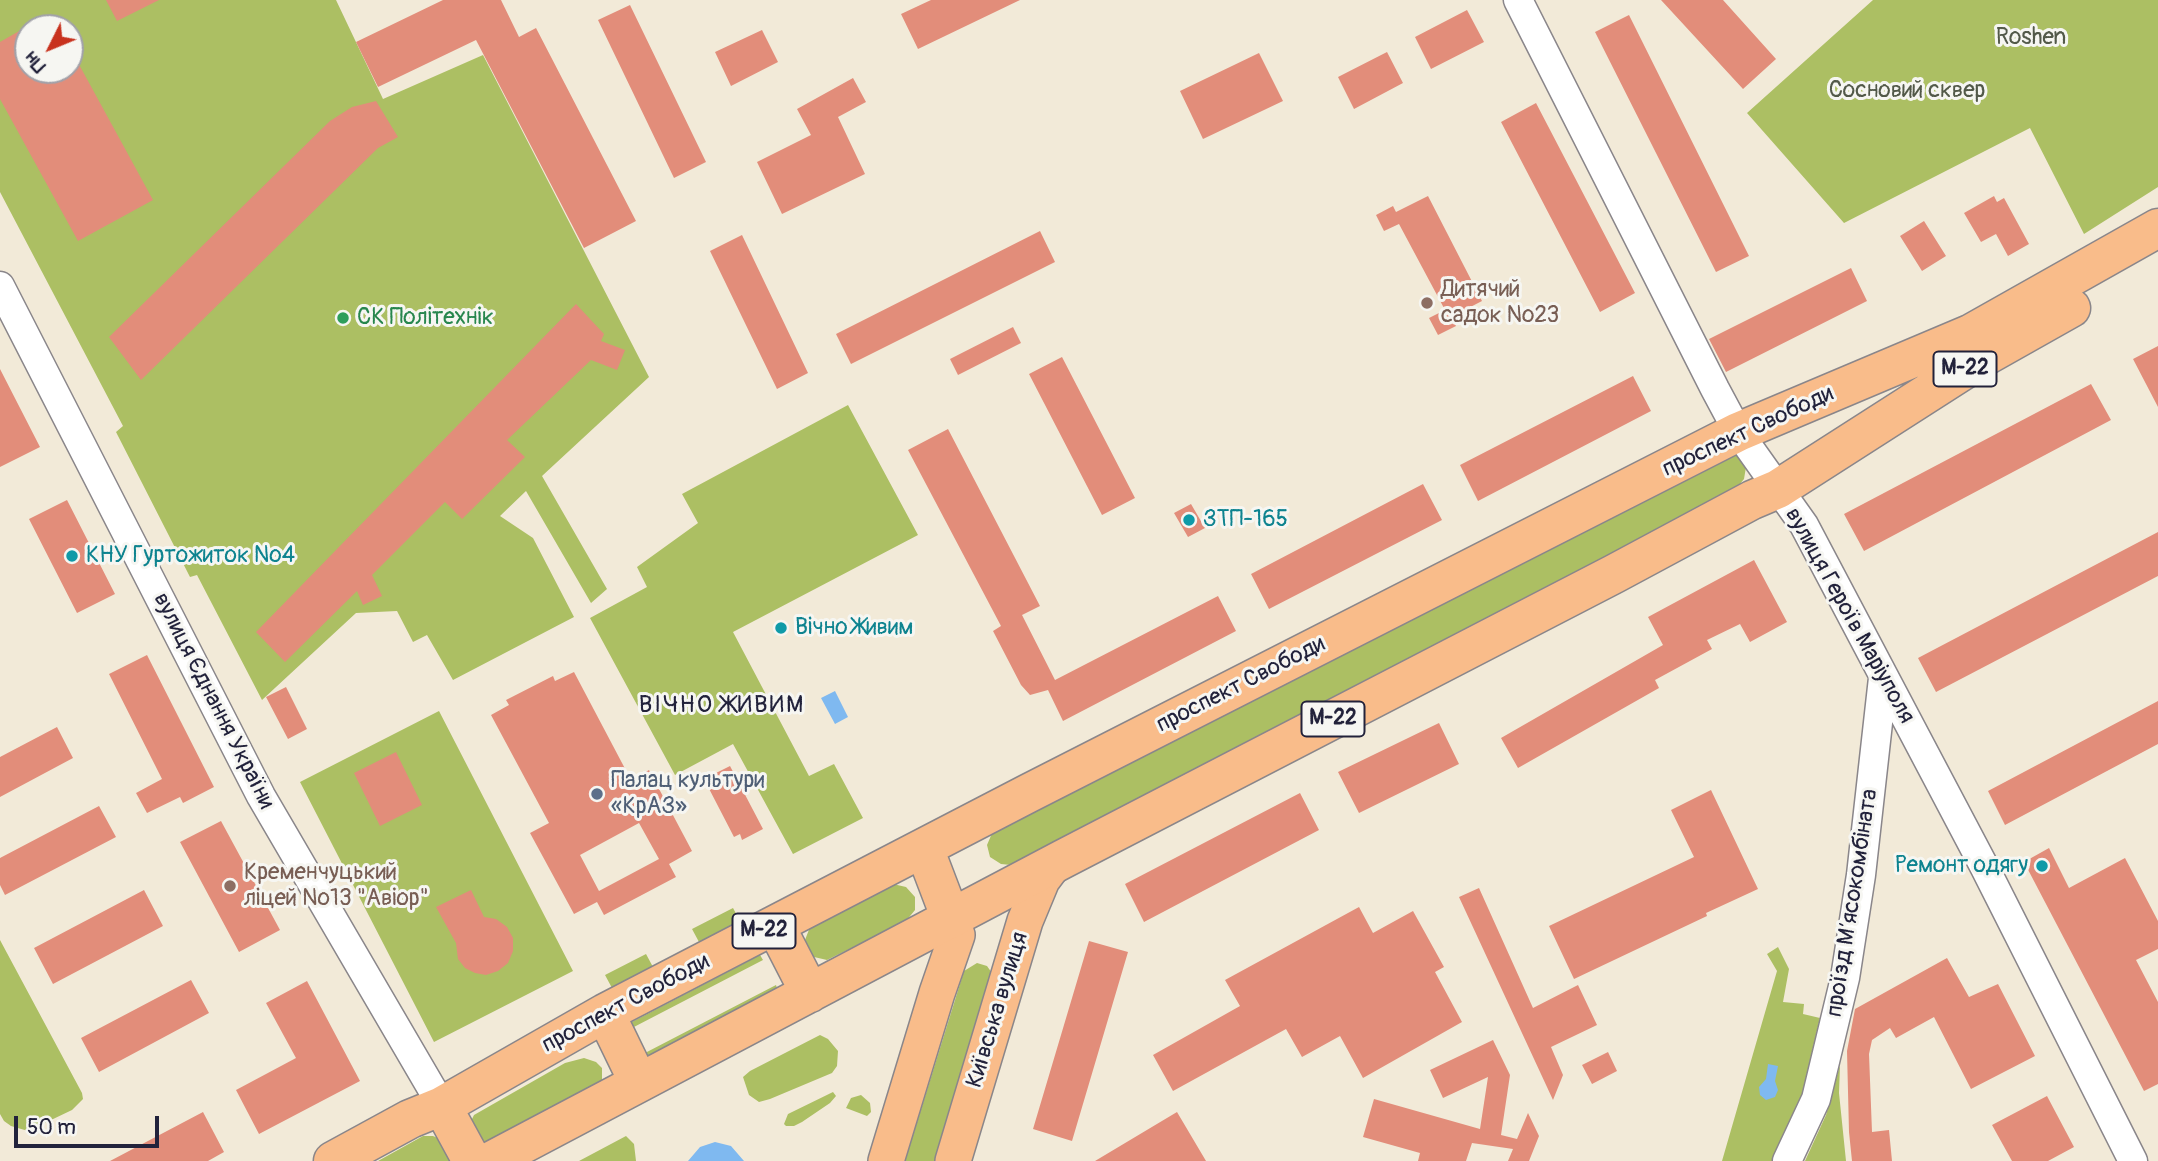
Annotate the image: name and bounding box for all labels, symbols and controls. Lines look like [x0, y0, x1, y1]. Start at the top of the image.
north arrow [14, 14, 84, 84]
park label: Roshen [1996, 24, 2066, 52]
text: Пн [19, 46, 51, 78]
park label: Сосновий сквер [1829, 77, 1985, 105]
place label: Дитячий садок №23 [1441, 276, 1559, 330]
marker: Дитячий садок №23 [1419, 295, 1435, 311]
place label: СК Політехнік [357, 304, 494, 332]
marker: СК Політехнік [335, 310, 351, 326]
road number: М-22 [1934, 352, 1996, 386]
street label: проспект Свободи [1658, 380, 1838, 484]
street label: вулиця Героїв Маріуполя [1778, 503, 1920, 729]
place label: ЗТП-165 [1203, 506, 1288, 534]
marker: ЗТП-165 [1181, 512, 1197, 528]
place label: КНУ Гуртожиток №4 [86, 542, 295, 570]
marker: КНУ Гуртожиток №4 [64, 548, 80, 564]
street label: вулиця Єднання України [146, 588, 280, 814]
place label: Вічно Живим [795, 614, 913, 642]
marker: Вічно Живим [773, 620, 789, 636]
street label: проспект Свободи [1152, 631, 1330, 739]
district label: ВІЧНО ЖИВИМ [640, 692, 804, 720]
road number: М-22 [1302, 702, 1364, 736]
place label: Палац культури «КрАЗ» [611, 767, 765, 821]
marker: Палац культури «КрАЗ» [589, 786, 605, 802]
street label: проїзд Мʼясокомбіната [1821, 787, 1885, 1019]
place label: Ремонт одягу [1895, 852, 2028, 880]
marker: Ремонт одягу [2034, 858, 2050, 874]
place label: Кременчуцький ліцей №13 "Авіор" [244, 859, 429, 913]
marker: Кременчуцький ліцей №13 "Авіор" [222, 878, 238, 894]
road number: М-22 [732, 914, 796, 948]
street label: Київська вулиця [961, 929, 1035, 1091]
street label: проспект Свободи [538, 948, 714, 1060]
scale bar [18, 1102, 163, 1146]
text: 50 m [27, 1114, 76, 1141]

